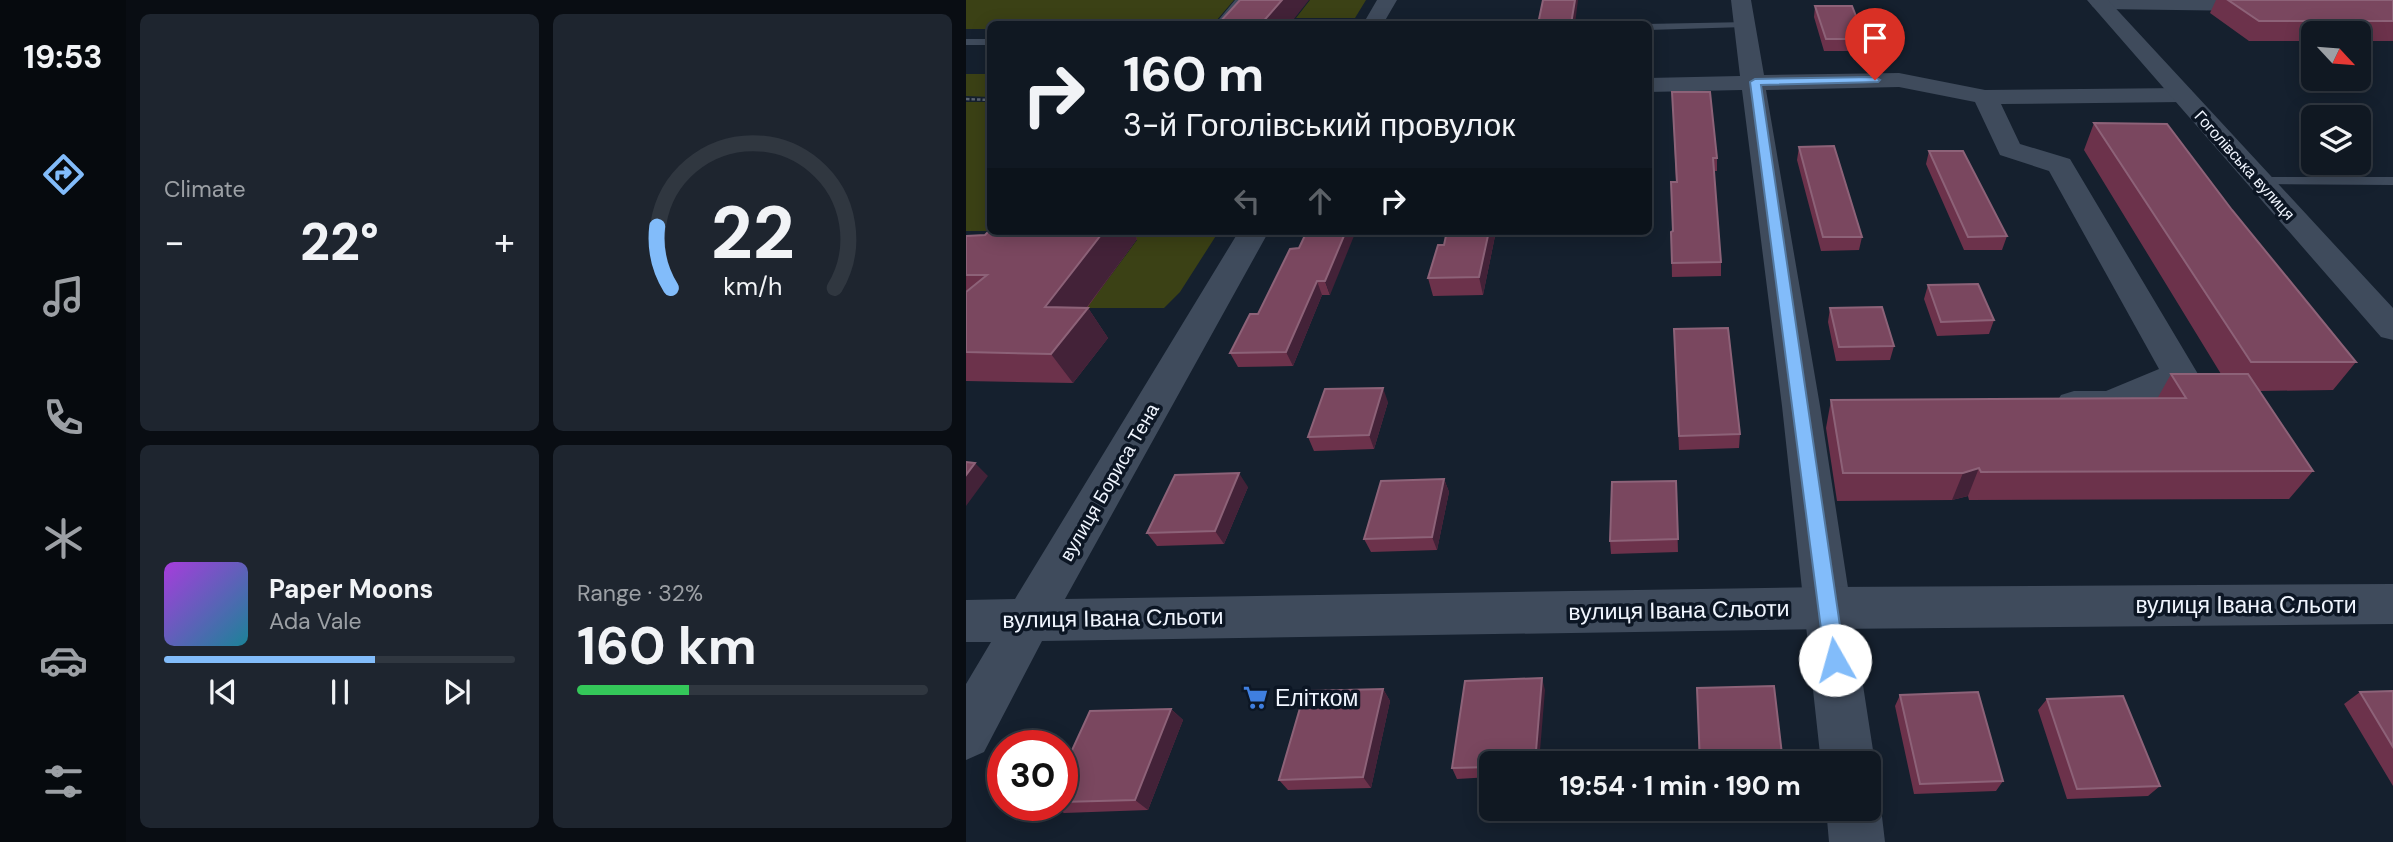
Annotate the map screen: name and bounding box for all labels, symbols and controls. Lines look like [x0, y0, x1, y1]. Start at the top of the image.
pin [1845, 8, 1905, 80]
icon: arrive [1856, 19, 1894, 57]
north arrow [2301, 21, 2371, 91]
map controls [2301, 21, 2371, 175]
text: 19:53 [23, 36, 103, 78]
text: 160 m [1123, 42, 1264, 106]
icon: right [1008, 49, 1099, 140]
text: 3-й Гоголівський провулок [1123, 104, 1515, 146]
button: layers [2301, 105, 2371, 175]
street label: Гоголівська вулиця [2190, 106, 2299, 225]
icon: directions [39, 150, 88, 199]
text: Climate [164, 174, 246, 204]
icon: left [1228, 182, 1266, 220]
icon: ahead [1301, 182, 1339, 220]
icon: right [1374, 182, 1412, 220]
text: 22 [710, 187, 795, 282]
text: 22° [300, 208, 379, 276]
text: − [164, 217, 185, 267]
text: + [494, 217, 515, 267]
text: km/h [723, 270, 782, 303]
icon: music [39, 272, 88, 321]
icon: phone [39, 393, 88, 442]
street label: вулиця Бориса Тена [1054, 398, 1165, 566]
icon: climate [39, 514, 88, 563]
text: Paper Moons [269, 572, 433, 606]
text: Range · 32% [577, 578, 703, 608]
street label: вулиця Івана Сльоти [2135, 590, 2357, 620]
street label: вулиця Івана Сльоти [1568, 593, 1790, 627]
street label: вулиця Івана Сльоти [1002, 601, 1224, 635]
text: Ada Vale [269, 606, 362, 636]
text: 160 km [577, 612, 757, 680]
position arrow [1798, 623, 1872, 697]
icon: car [39, 636, 88, 685]
icon: previous [204, 673, 242, 711]
icon: pause [321, 673, 359, 711]
icon: next [438, 673, 476, 711]
place label: Елітком [1275, 683, 1358, 713]
supermarket icon: Елітком [1241, 684, 1269, 712]
speed limit sign: 30 [987, 730, 1078, 821]
icon: filters [39, 757, 88, 806]
text: 19:54 · 1 min · 190 m [1559, 769, 1801, 803]

